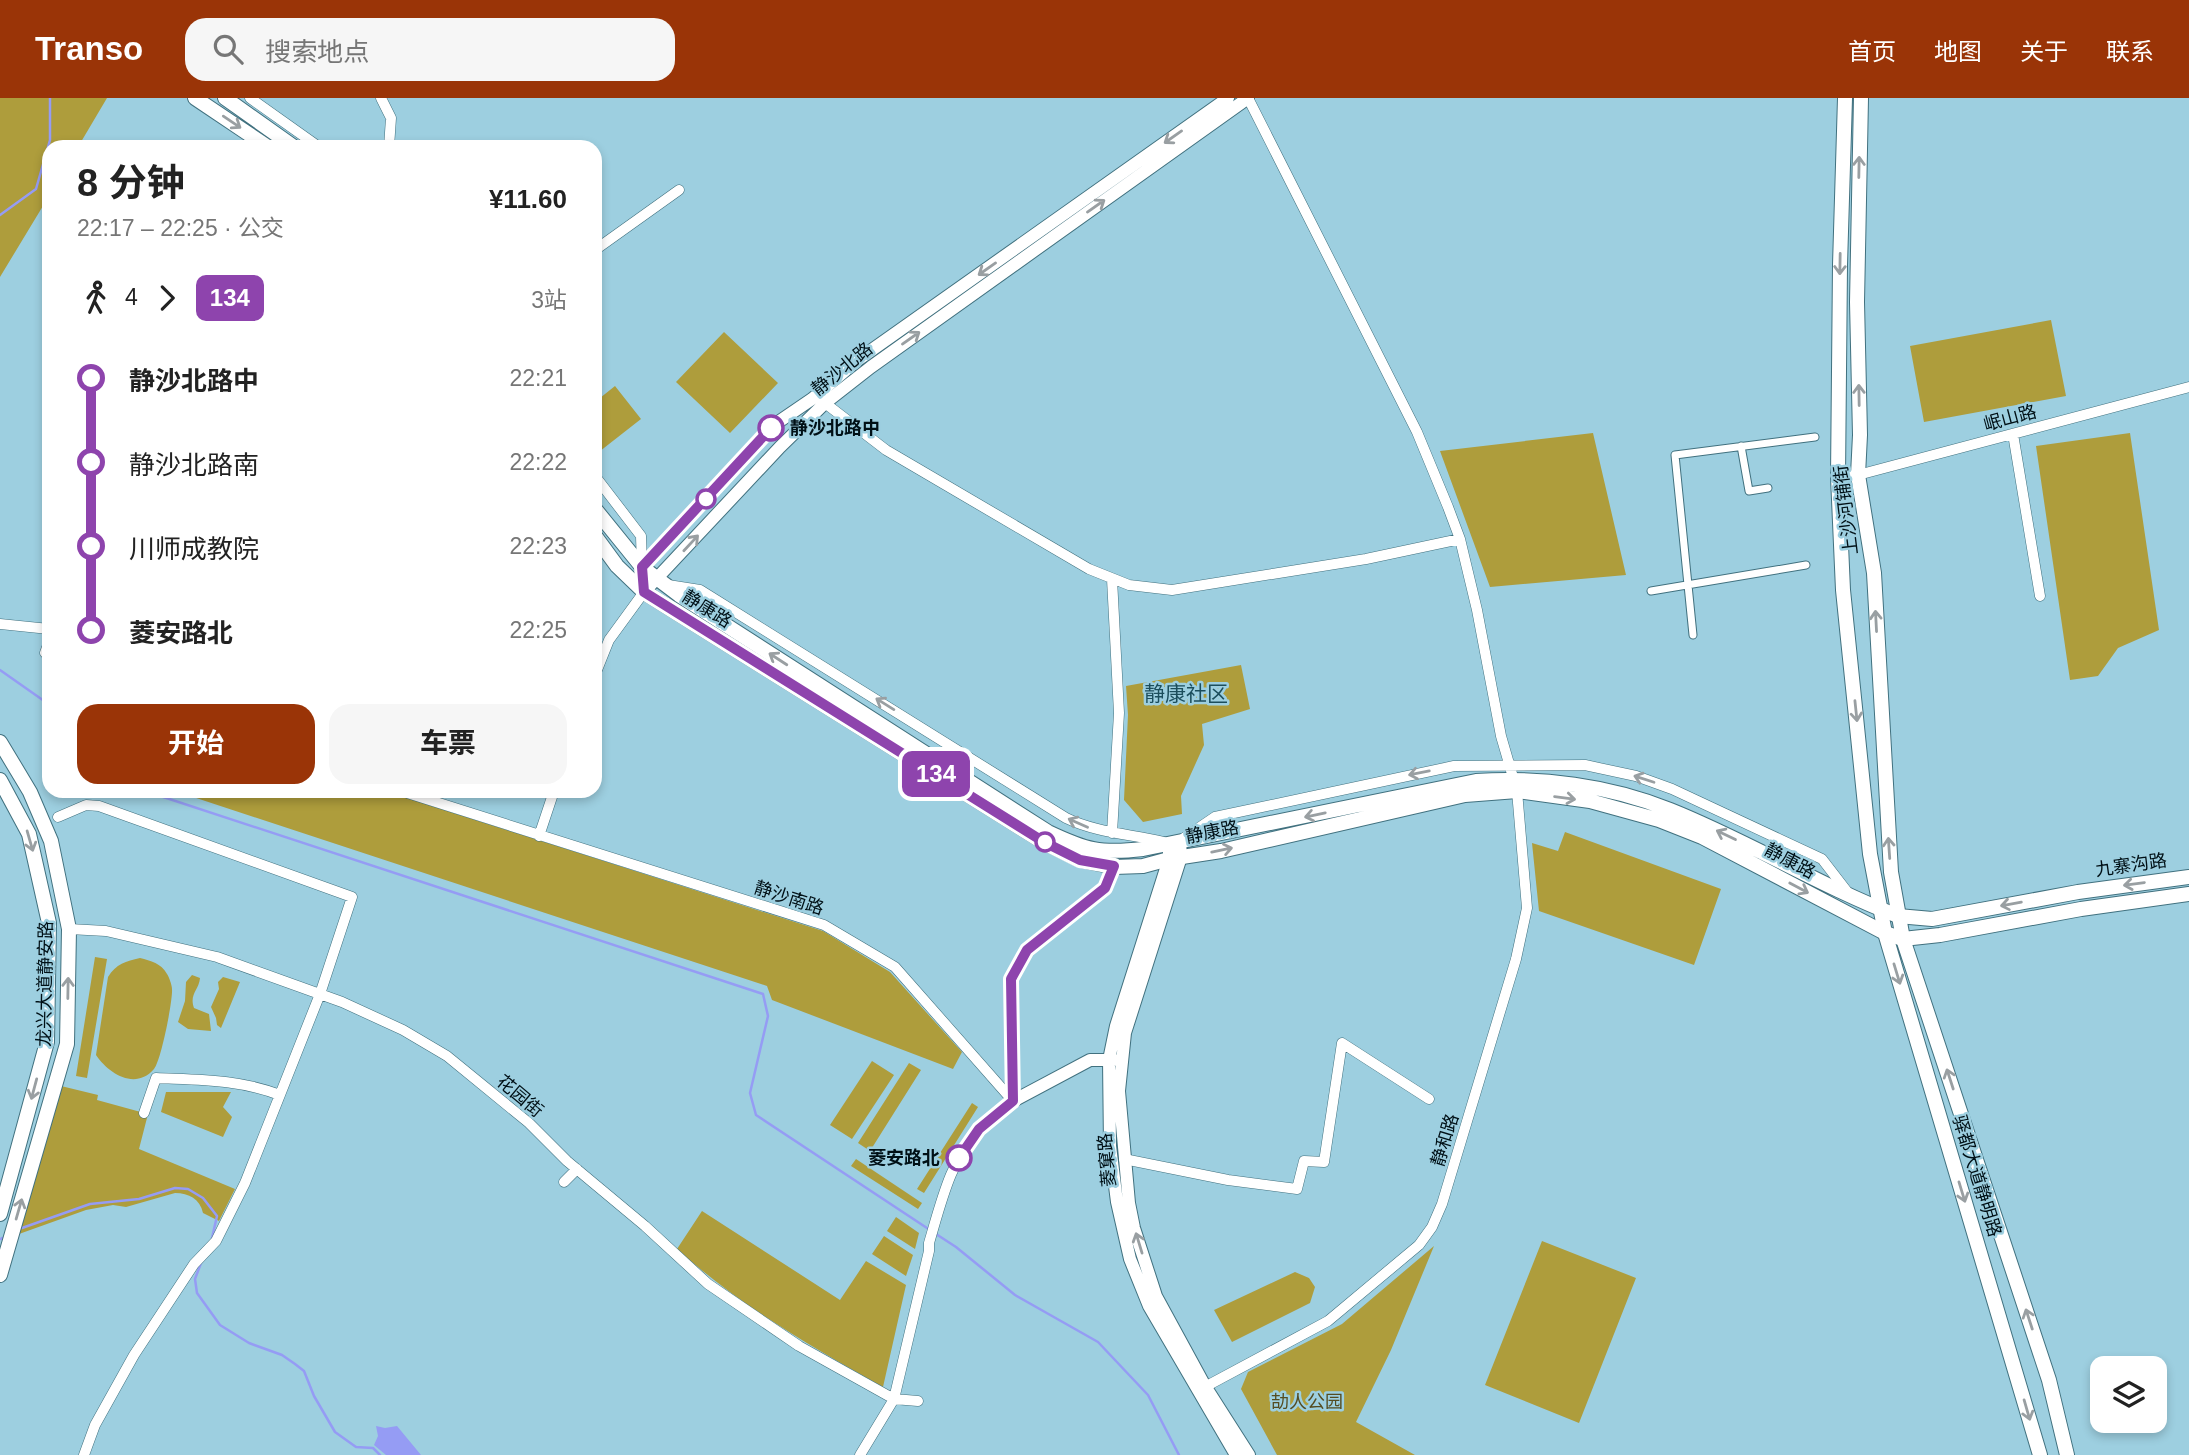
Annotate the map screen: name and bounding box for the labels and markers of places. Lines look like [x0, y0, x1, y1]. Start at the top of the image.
marker: 静沙北路中 [758, 415, 784, 441]
place label: 静沙北路中 [790, 418, 880, 438]
unlabelled marker [696, 489, 716, 509]
unlabelled marker [1035, 832, 1055, 852]
marker: 菱安路北 [946, 1145, 972, 1171]
place label: 菱安路北 [868, 1148, 940, 1168]

